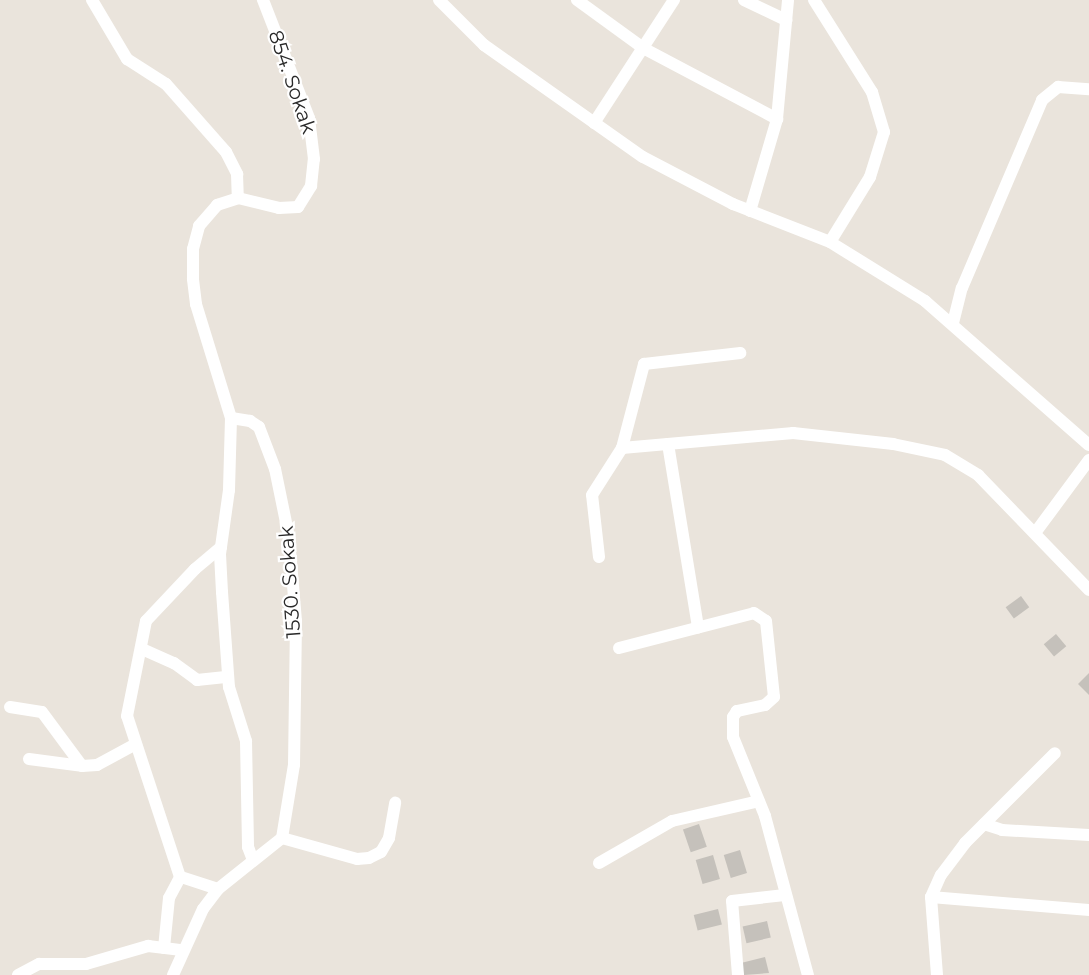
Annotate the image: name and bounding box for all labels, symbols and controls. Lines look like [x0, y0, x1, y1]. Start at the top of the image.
street label: 854. Sokak [263, 27, 321, 137]
street label: 1530. Sokak [274, 525, 306, 639]

